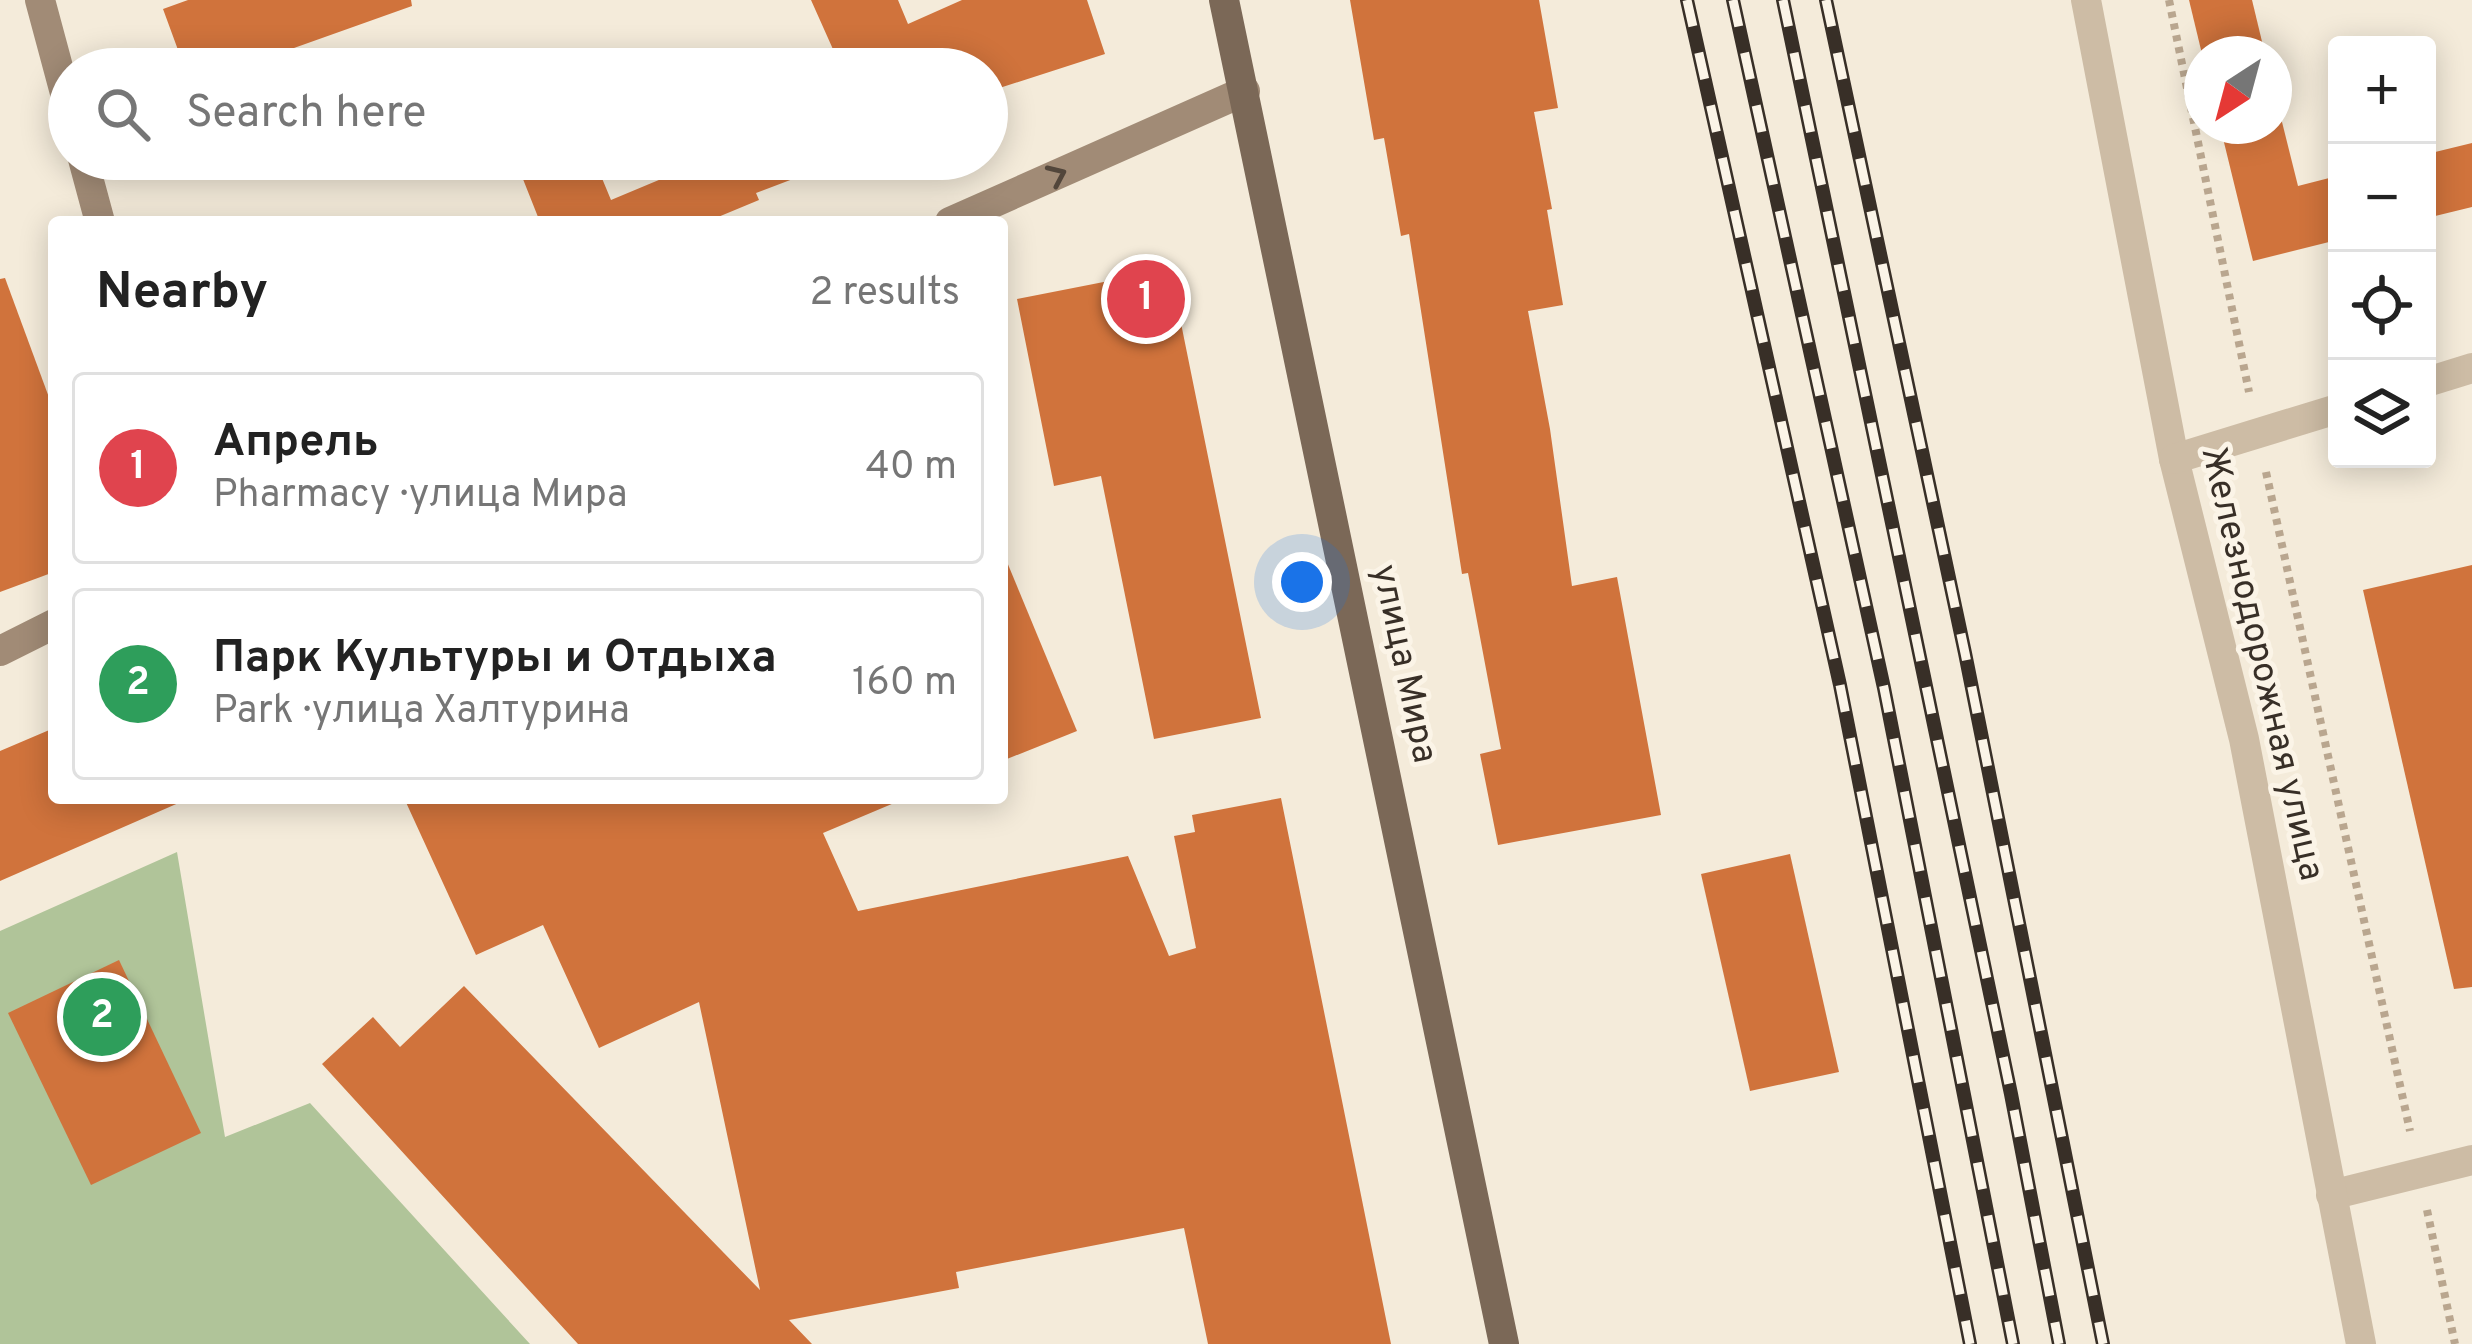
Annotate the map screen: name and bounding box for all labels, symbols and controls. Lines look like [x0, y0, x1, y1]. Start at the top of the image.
north arrow [2184, 36, 2292, 144]
map controls [2328, 36, 2436, 468]
button: + [2328, 36, 2436, 144]
search box [48, 48, 1008, 180]
icon: search [90, 81, 156, 147]
text: Search here [186, 86, 426, 143]
button: − [2328, 144, 2436, 252]
one-way arrow [1044, 165, 1066, 189]
button: locate [2328, 252, 2436, 360]
pin: 1 [1107, 254, 1185, 344]
text: Nearby [96, 262, 268, 327]
text: 2 results [809, 270, 960, 319]
button: layers [2328, 360, 2436, 468]
text: Апрель [213, 415, 379, 472]
street label: Железнодорожная улица [2189, 443, 2333, 885]
text: 1 [130, 444, 146, 493]
text: 40 m [866, 444, 957, 493]
text: Pharmacy · улица Мира [213, 472, 628, 521]
your location [1272, 552, 1332, 612]
street label: улица Мира [1360, 560, 1446, 768]
text: Парк Культуры и Отдыха [213, 631, 777, 688]
text: 2 [126, 660, 150, 709]
text: 160 m [852, 660, 957, 709]
text: Park · улица Халтурина [213, 688, 630, 737]
pin: 2 [63, 972, 141, 1062]

